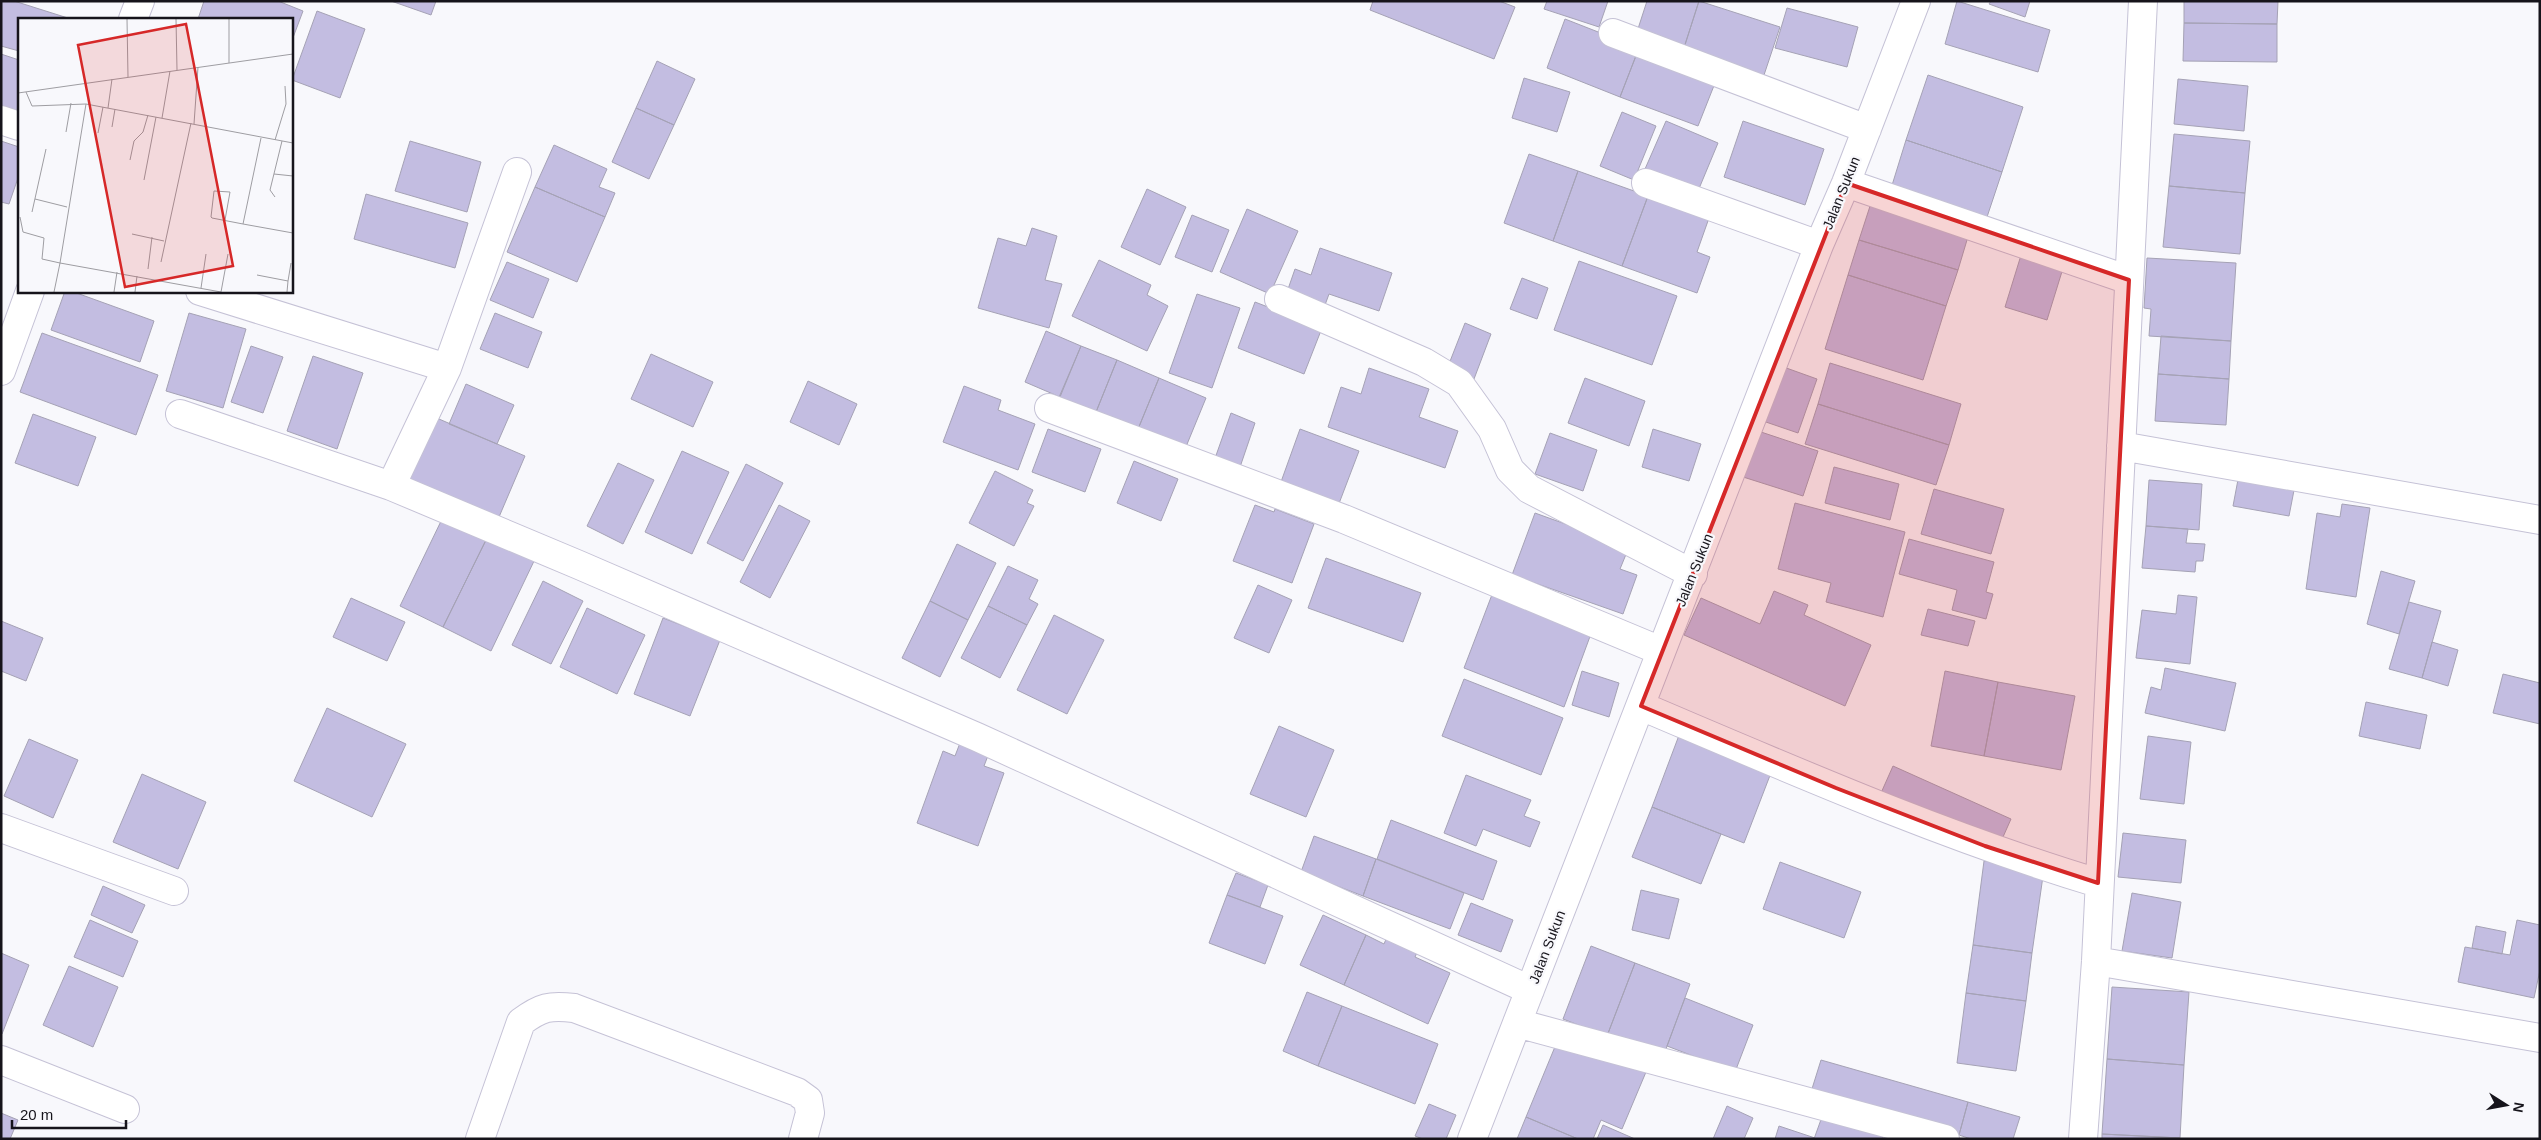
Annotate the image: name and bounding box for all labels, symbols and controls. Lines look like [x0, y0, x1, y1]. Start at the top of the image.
inset map [18, 18, 292, 292]
street label: Jalan Sukun [1819, 154, 1863, 232]
street label: Jalan Sukun [1672, 531, 1716, 609]
street label: Jalan Sukun [1526, 908, 1568, 986]
north arrow [2481, 1080, 2531, 1130]
scale bar [12, 1098, 126, 1130]
text: N [2510, 1101, 2528, 1114]
text: 20 m [20, 1106, 53, 1123]

